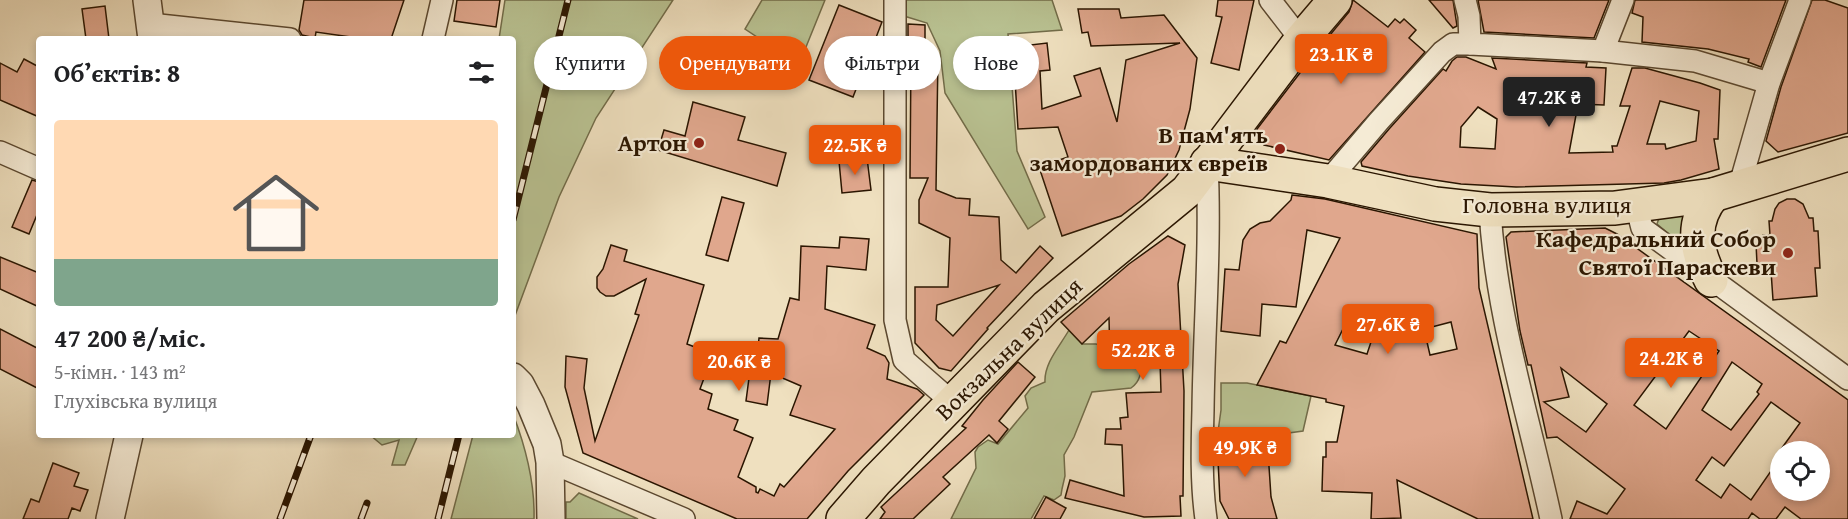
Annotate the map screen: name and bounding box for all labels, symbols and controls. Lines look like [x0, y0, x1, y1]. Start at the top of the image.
pin: 23.1K ₴ [1286, 34, 1396, 85]
chip: Купити [534, 36, 647, 90]
chip: Орендувати [659, 36, 812, 90]
chip: Фільтри [824, 36, 941, 90]
chip: Нове [953, 36, 1039, 90]
text: 23.1K ₴ [1309, 39, 1373, 68]
text: Об’єктів: 8 [54, 53, 180, 92]
icon: filters [465, 56, 498, 89]
pin: 47.2K ₴ [1494, 77, 1604, 128]
text: 47.2K ₴ [1517, 82, 1581, 111]
place label: В пам'ять замордованих євреїв [1030, 117, 1268, 180]
place label: Артон [618, 125, 687, 160]
pin: 22.5K ₴ [800, 125, 910, 176]
text: 22.5K ₴ [823, 130, 887, 159]
marker: Артон [692, 136, 706, 150]
marker: В пам'ять замордованих євреїв [1273, 142, 1287, 156]
icon: home [222, 159, 330, 267]
street label: Головна вулиця [1463, 187, 1631, 222]
place label: Кафедральний Собор Святої Параскеви [1536, 221, 1776, 284]
marker: Кафедральний Собор Святої Параскеви [1781, 246, 1795, 260]
street label: Вокзальна вулиця [927, 269, 1090, 428]
pin: 27.6K ₴ [1333, 304, 1443, 355]
text: 27.6K ₴ [1356, 309, 1420, 338]
text: 47 200 ₴/міс. [54, 318, 206, 357]
pin: 52.2K ₴ [1088, 330, 1198, 381]
text: 52.2K ₴ [1111, 335, 1175, 364]
pin: 24.2K ₴ [1616, 338, 1726, 389]
pin: 20.6K ₴ [684, 341, 794, 392]
text: 24.2K ₴ [1639, 343, 1703, 372]
text: 20.6K ₴ [707, 346, 771, 375]
text: 5-кімн. · 143 m² [54, 357, 186, 386]
text: Глухівська вулиця [54, 386, 218, 415]
pin: 49.9K ₴ [1190, 427, 1300, 478]
text: 49.9K ₴ [1213, 432, 1277, 461]
map controls [1770, 441, 1830, 501]
button: locate [1770, 441, 1830, 501]

